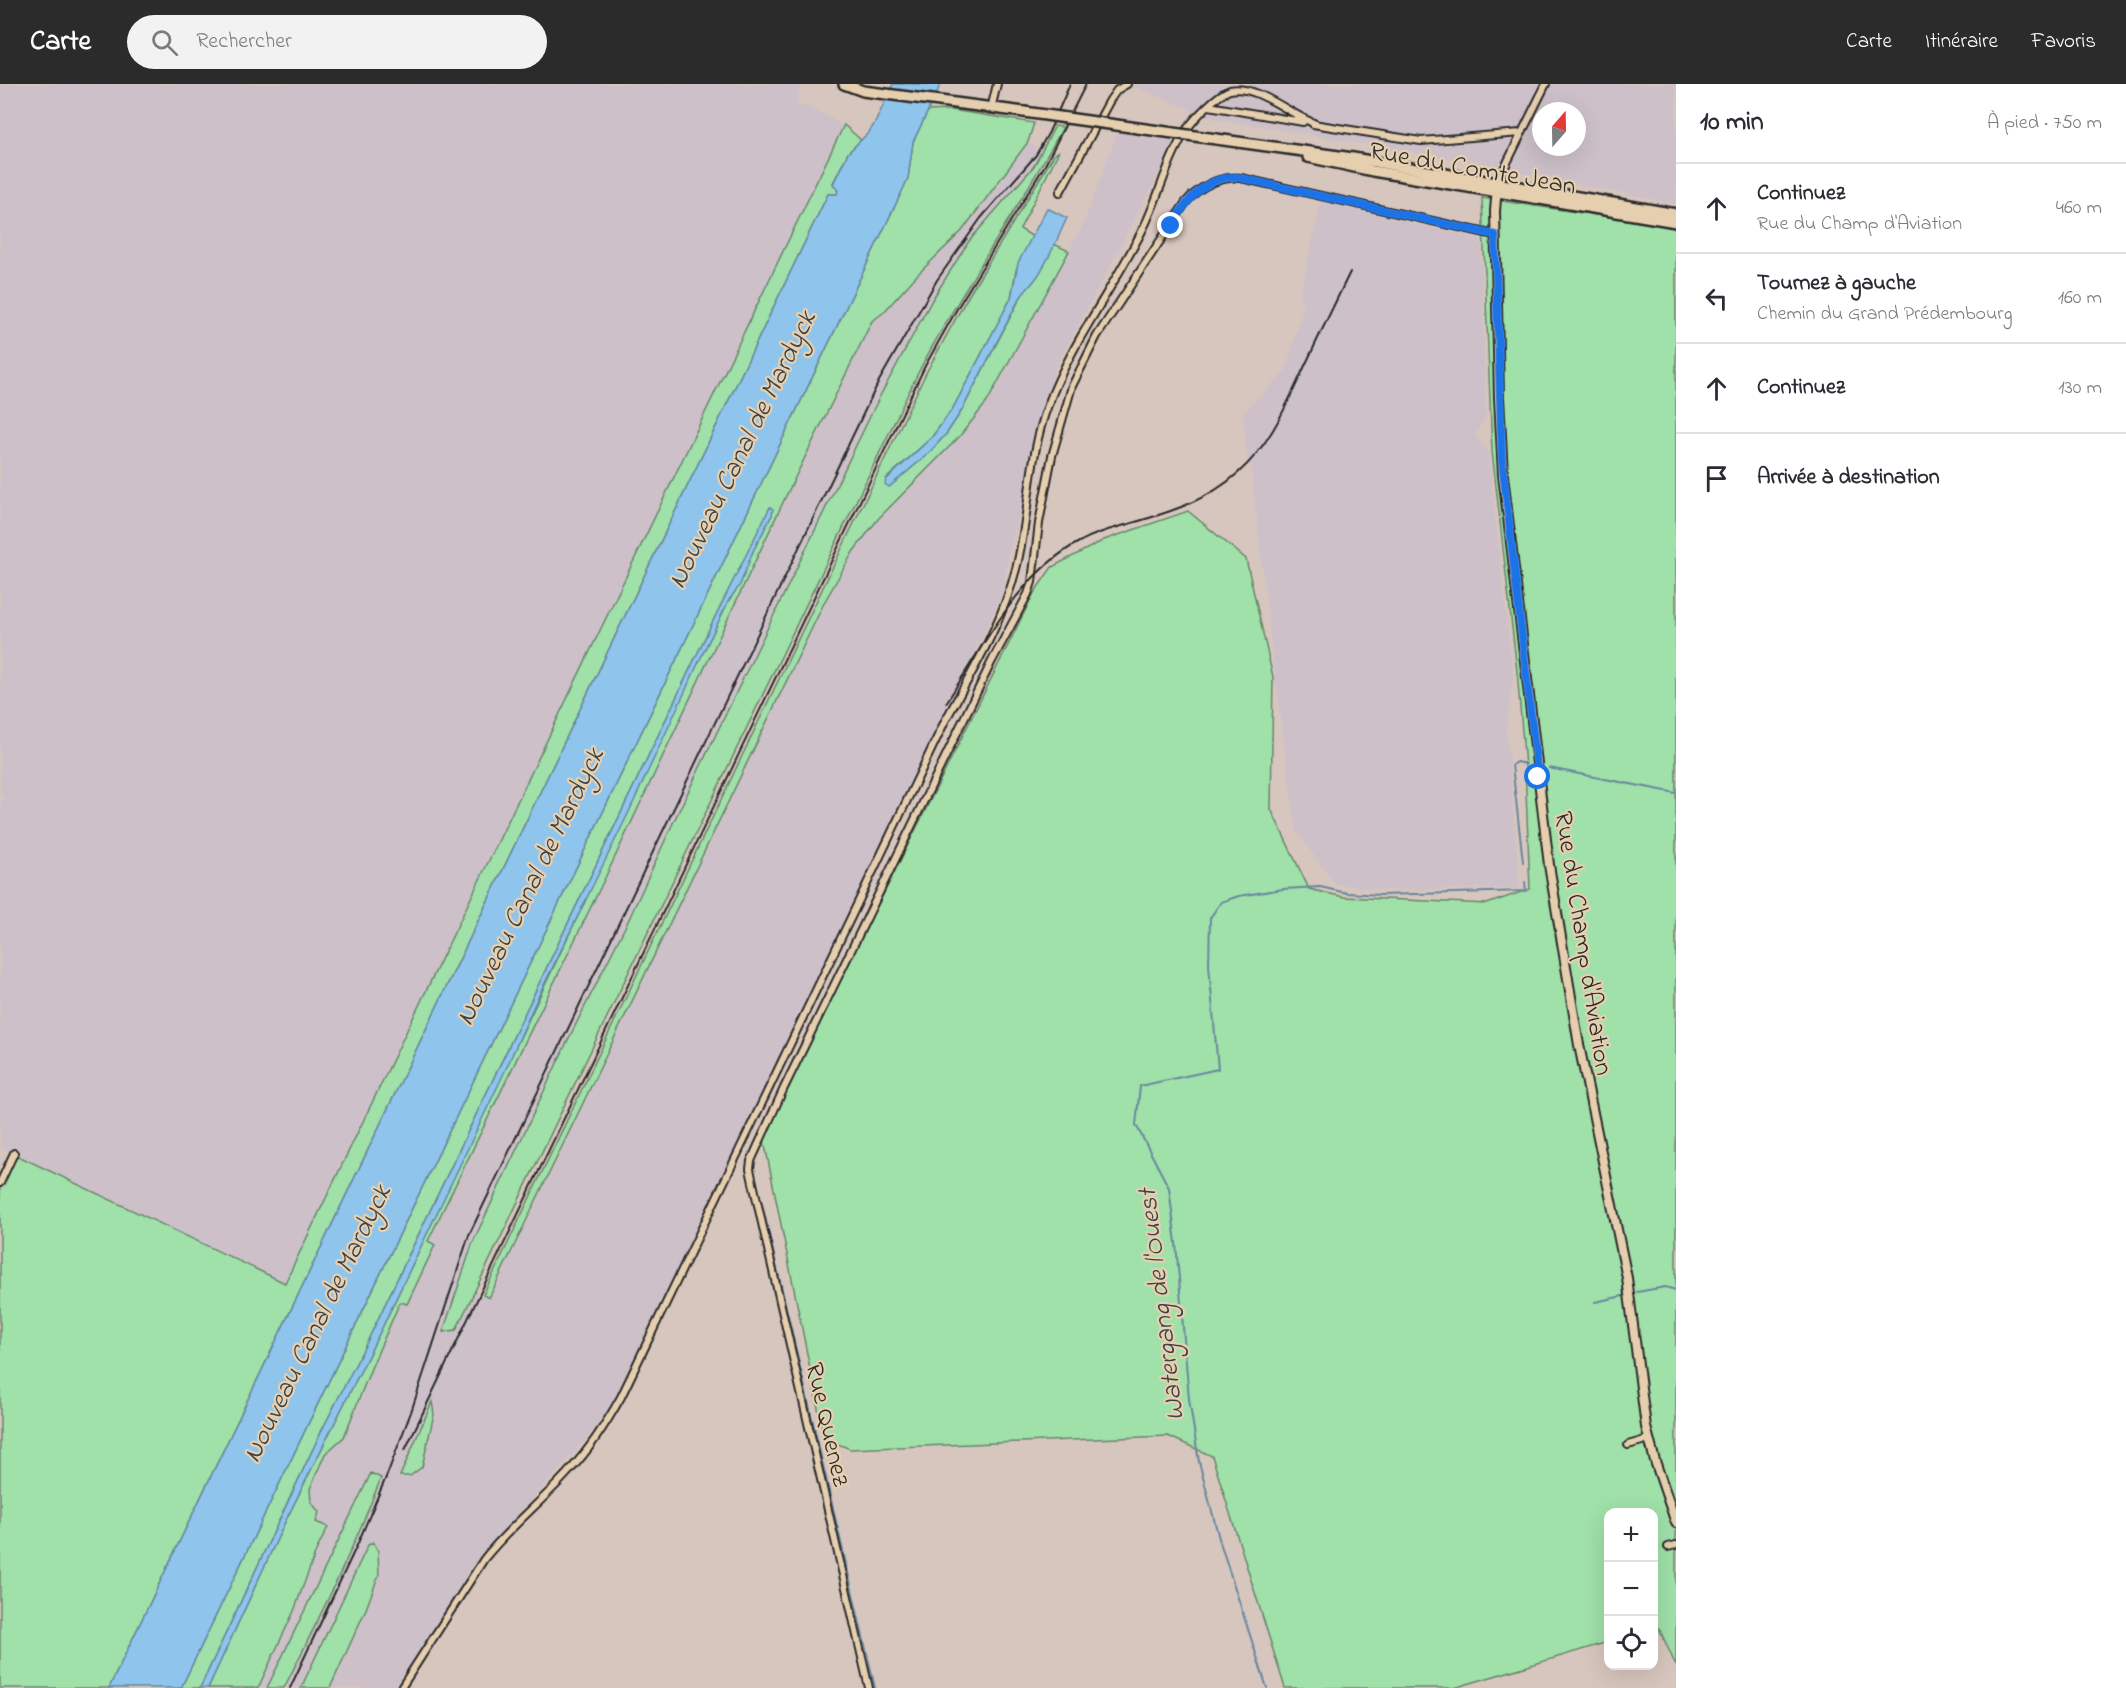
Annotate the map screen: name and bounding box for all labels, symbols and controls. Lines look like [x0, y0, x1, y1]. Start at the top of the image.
search box [127, 15, 547, 69]
text: Carte [30, 22, 91, 63]
icon: search [148, 26, 181, 59]
text: Rechercher [196, 26, 292, 58]
text: Carte [1846, 27, 1892, 57]
text: Itinéraire [1925, 27, 1998, 57]
text: Favoris [2031, 27, 2096, 57]
north arrow [1532, 102, 1586, 156]
text: 10 min [1700, 104, 1764, 142]
text: À pied · 750 m [1987, 109, 2102, 138]
street label: Rue du Comte Jean [1366, 133, 1579, 207]
text: Continuez [1757, 178, 1845, 210]
icon: ahead [1700, 192, 1733, 225]
text: 460 m [2056, 194, 2102, 223]
text: Rue du Champ d'Aviation [1757, 210, 1962, 239]
route end [1157, 212, 1183, 238]
text: Tournez à gauche [1757, 268, 1916, 300]
icon: left [1700, 282, 1733, 315]
text: 160 m [2058, 284, 2102, 313]
text: Chemin du Grand Prédembourg [1757, 300, 2012, 329]
water label: Nouveau Canal de Mardyck [659, 304, 828, 595]
icon: ahead [1700, 372, 1733, 405]
text: Continuez [1757, 372, 1845, 404]
text: 130 m [2058, 374, 2102, 403]
icon: arrive [1700, 462, 1733, 495]
text: Arrivée à destination [1757, 462, 1940, 494]
water label: Nouveau Canal de Mardyck [447, 741, 616, 1032]
route start [1524, 763, 1550, 789]
street label: Rue du Champ d'Aviation [1542, 809, 1622, 1078]
water label: Nouveau Canal de Mardyck [234, 1178, 403, 1469]
water label: Watergang de l'Ouest [1129, 1183, 1197, 1423]
street label: Rue Quenez [793, 1359, 859, 1490]
map controls [1604, 1508, 1658, 1670]
button: + [1604, 1508, 1658, 1562]
button: − [1604, 1562, 1658, 1616]
button: locate [1604, 1616, 1658, 1670]

